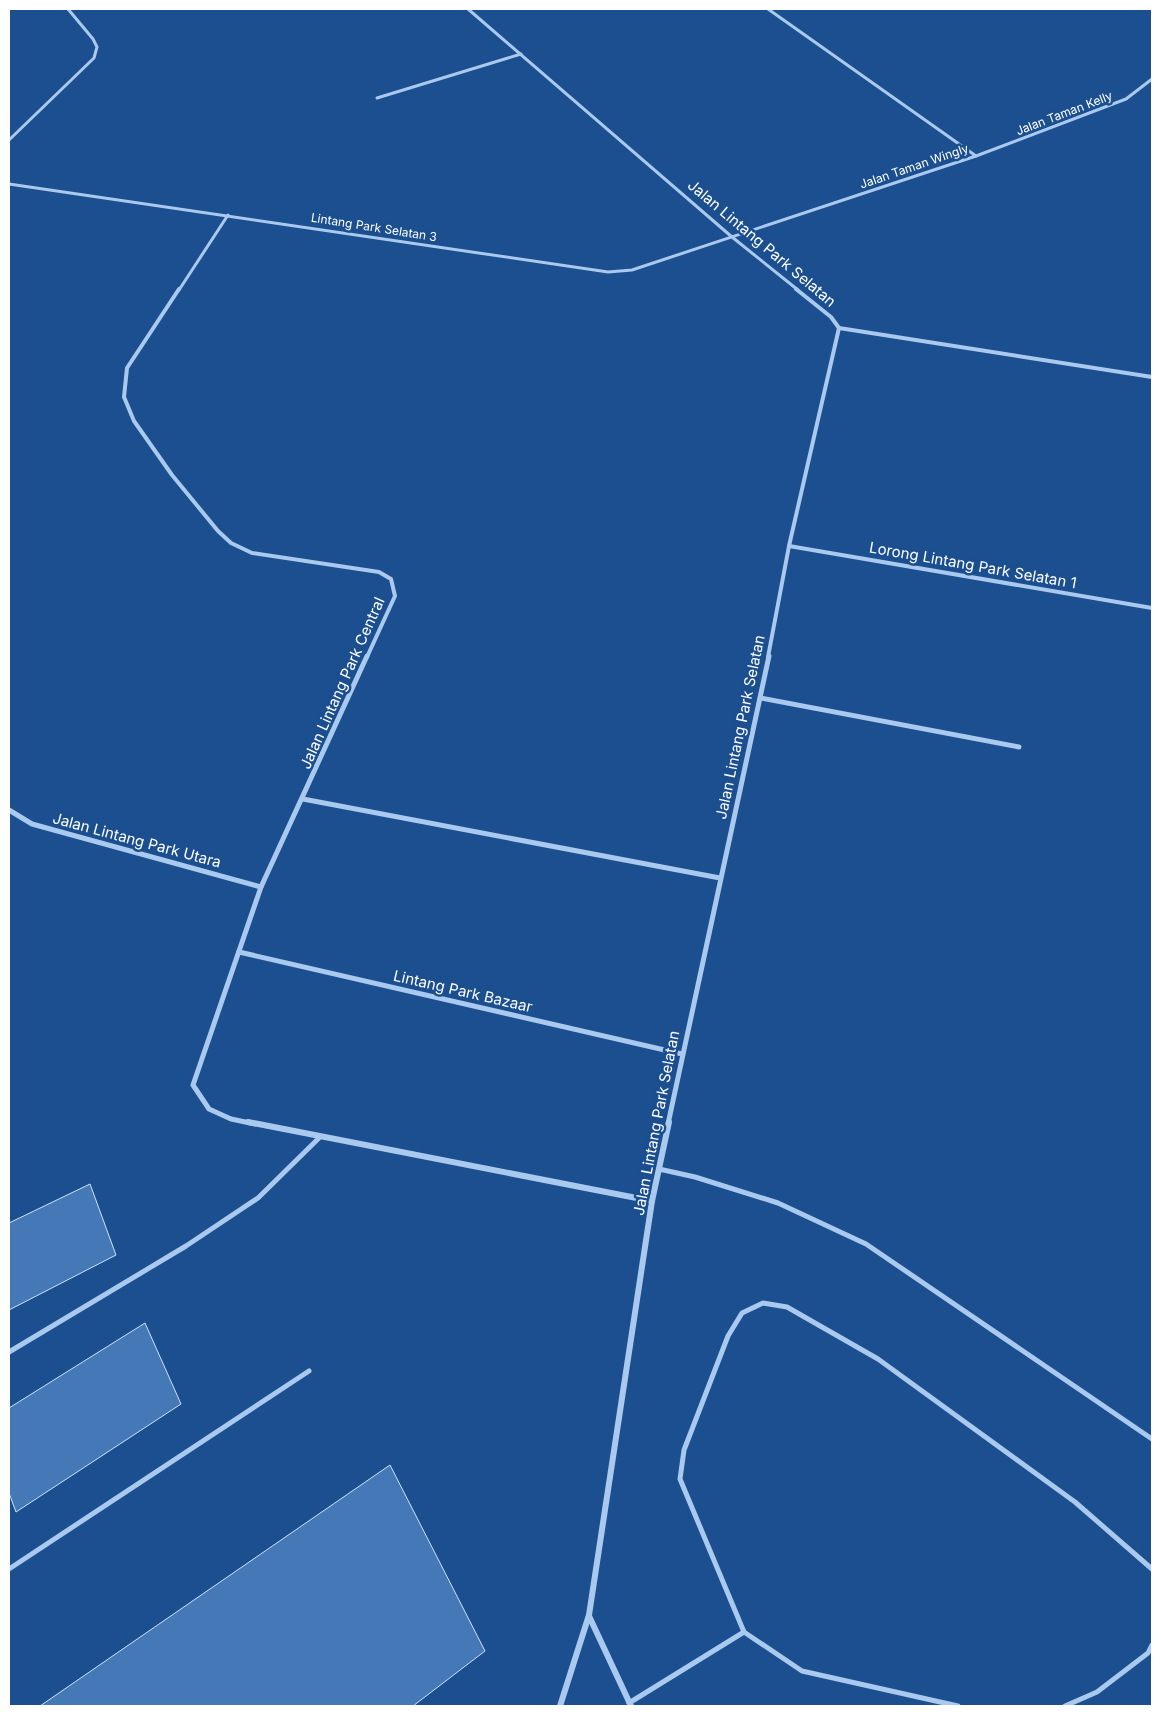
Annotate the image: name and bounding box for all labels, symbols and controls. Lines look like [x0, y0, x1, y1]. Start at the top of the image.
street label: Jalan Taman Kelly [1014, 88, 1115, 138]
street label: Jalan Taman Wingly [858, 140, 971, 192]
street label: Jalan Lintang Park Selatan [684, 175, 840, 311]
street label: Lintang Park Selatan 3 [310, 210, 438, 244]
street label: Lorong Lintang Park Selatan 1 [868, 537, 1078, 593]
street label: Jalan Lintang Park Central [295, 594, 389, 772]
street label: Jalan Lintang Park Selatan [711, 633, 769, 821]
street label: Jalan Lintang Park Utara [51, 808, 223, 872]
street label: Lintang Park Bazaar [392, 966, 535, 1016]
street label: Jalan Lintang Park Selatan [629, 1029, 683, 1217]

